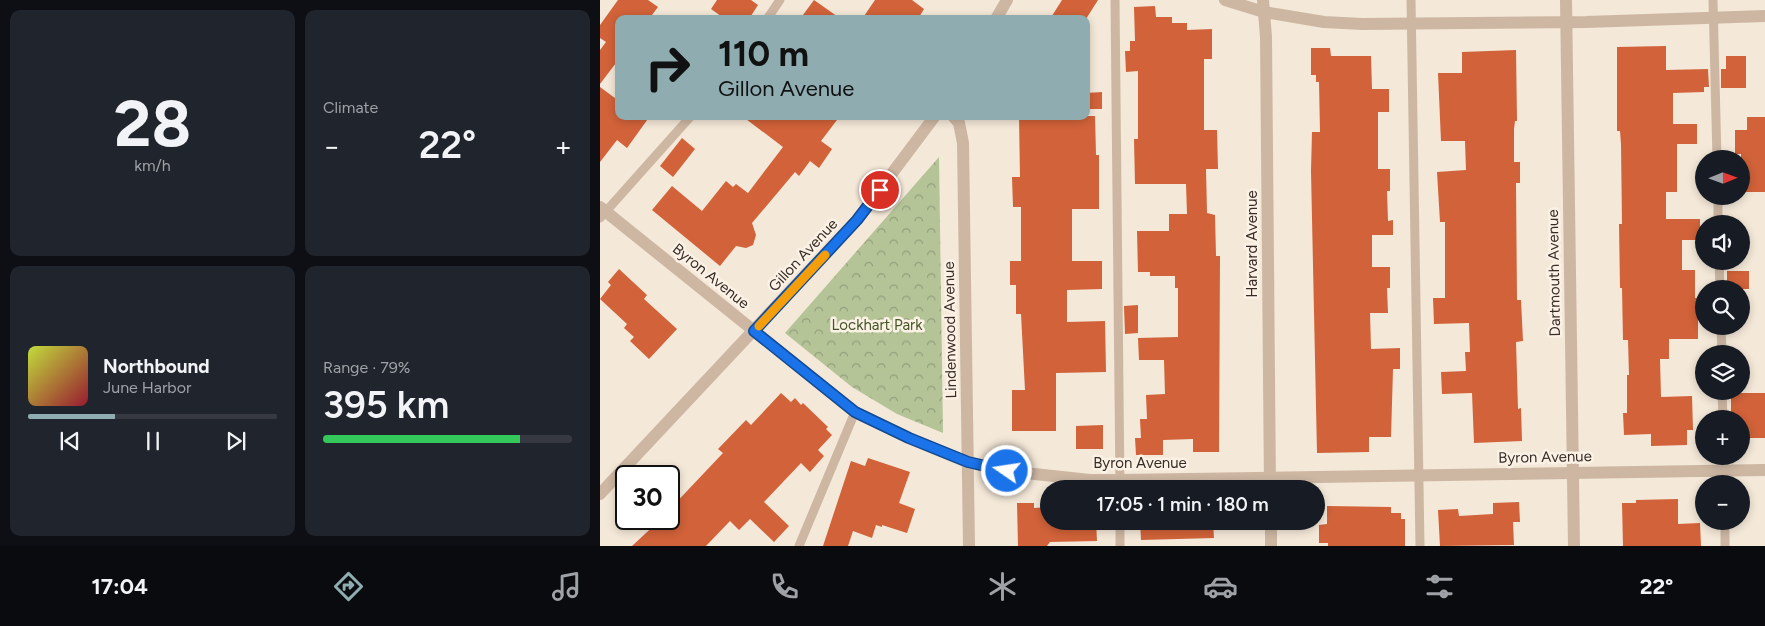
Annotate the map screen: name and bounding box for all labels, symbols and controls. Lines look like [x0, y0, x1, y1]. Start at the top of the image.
text: 110 m [718, 33, 809, 75]
icon: right [635, 35, 700, 100]
text: Gillon Avenue [718, 75, 854, 102]
text: 28 [114, 84, 191, 162]
text: Climate [323, 98, 378, 117]
text: 22° [419, 122, 476, 168]
text: − [323, 129, 340, 163]
text: + [555, 129, 572, 163]
north arrow [1695, 150, 1750, 205]
map controls [1695, 150, 1750, 530]
text: km/h [134, 156, 171, 175]
pin [859, 169, 901, 211]
icon: arrive [866, 176, 894, 204]
street label: Harvard Avenue [1243, 190, 1261, 298]
street label: Dartmouth Avenue [1544, 209, 1564, 337]
street label: Gillon Avenue [765, 215, 841, 295]
button: sound [1695, 215, 1750, 270]
street label: Byron Avenue [669, 240, 753, 312]
street label: Lindenwood Avenue [940, 261, 960, 399]
button: search [1695, 280, 1750, 335]
park label: Lockhart Park [832, 316, 923, 334]
button: layers [1695, 345, 1750, 400]
text: Northbound [103, 355, 210, 378]
text: Range · 79% [323, 358, 410, 377]
text: June Harbor [103, 378, 191, 397]
text: 395 km [323, 382, 449, 428]
button: + [1695, 410, 1750, 465]
icon: previous [56, 427, 84, 455]
icon: pause [139, 427, 167, 455]
icon: next [222, 427, 250, 455]
position arrow [980, 444, 1032, 496]
street label: Byron Avenue [1498, 447, 1592, 467]
street label: Byron Avenue [1093, 454, 1187, 472]
speed limit sign: 30 [615, 465, 680, 530]
button: − [1695, 475, 1750, 530]
text: 17:05 · 1 min · 180 m [1096, 493, 1269, 516]
icon: directions [331, 569, 366, 604]
icon: music [549, 569, 584, 604]
icon: phone [767, 569, 802, 604]
icon: climate [985, 569, 1020, 604]
icon: car [1203, 569, 1238, 604]
icon: filters [1422, 569, 1457, 604]
text: 17:04 [92, 573, 148, 600]
text: 22° [1640, 573, 1673, 600]

